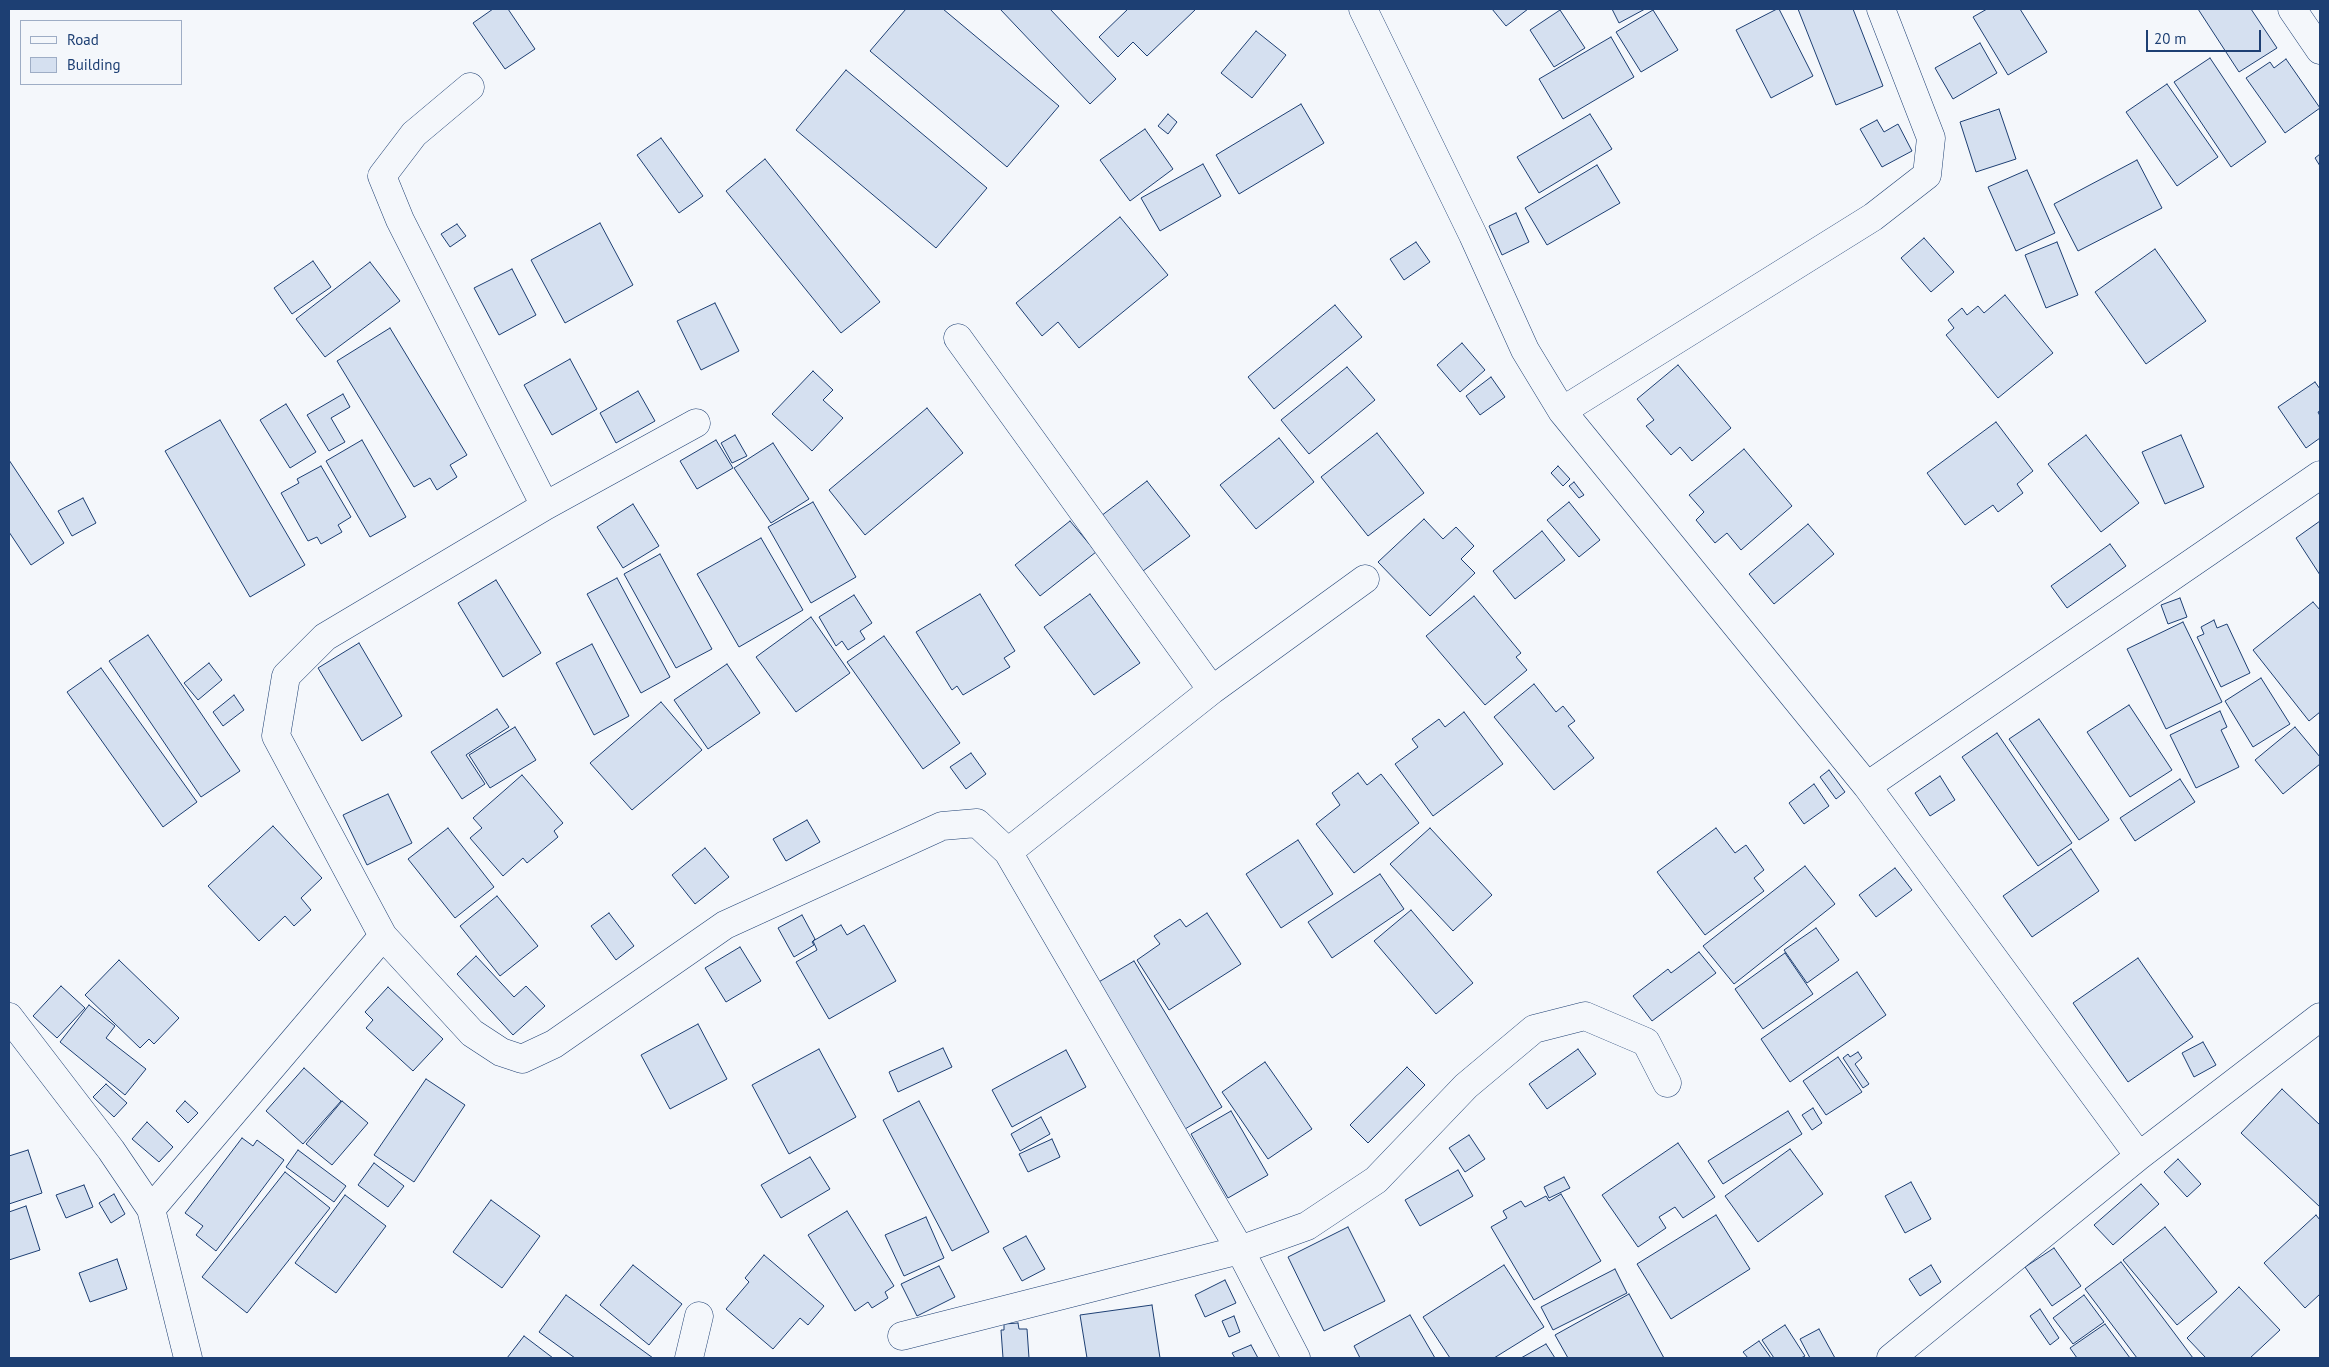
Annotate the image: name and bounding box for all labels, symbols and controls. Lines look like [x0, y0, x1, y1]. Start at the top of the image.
legend [20, 20, 182, 85]
scale bar [2149, 20, 2264, 52]
text: 20 m [2154, 29, 2187, 48]
text: Road [67, 30, 99, 49]
text: Building [67, 55, 121, 74]

